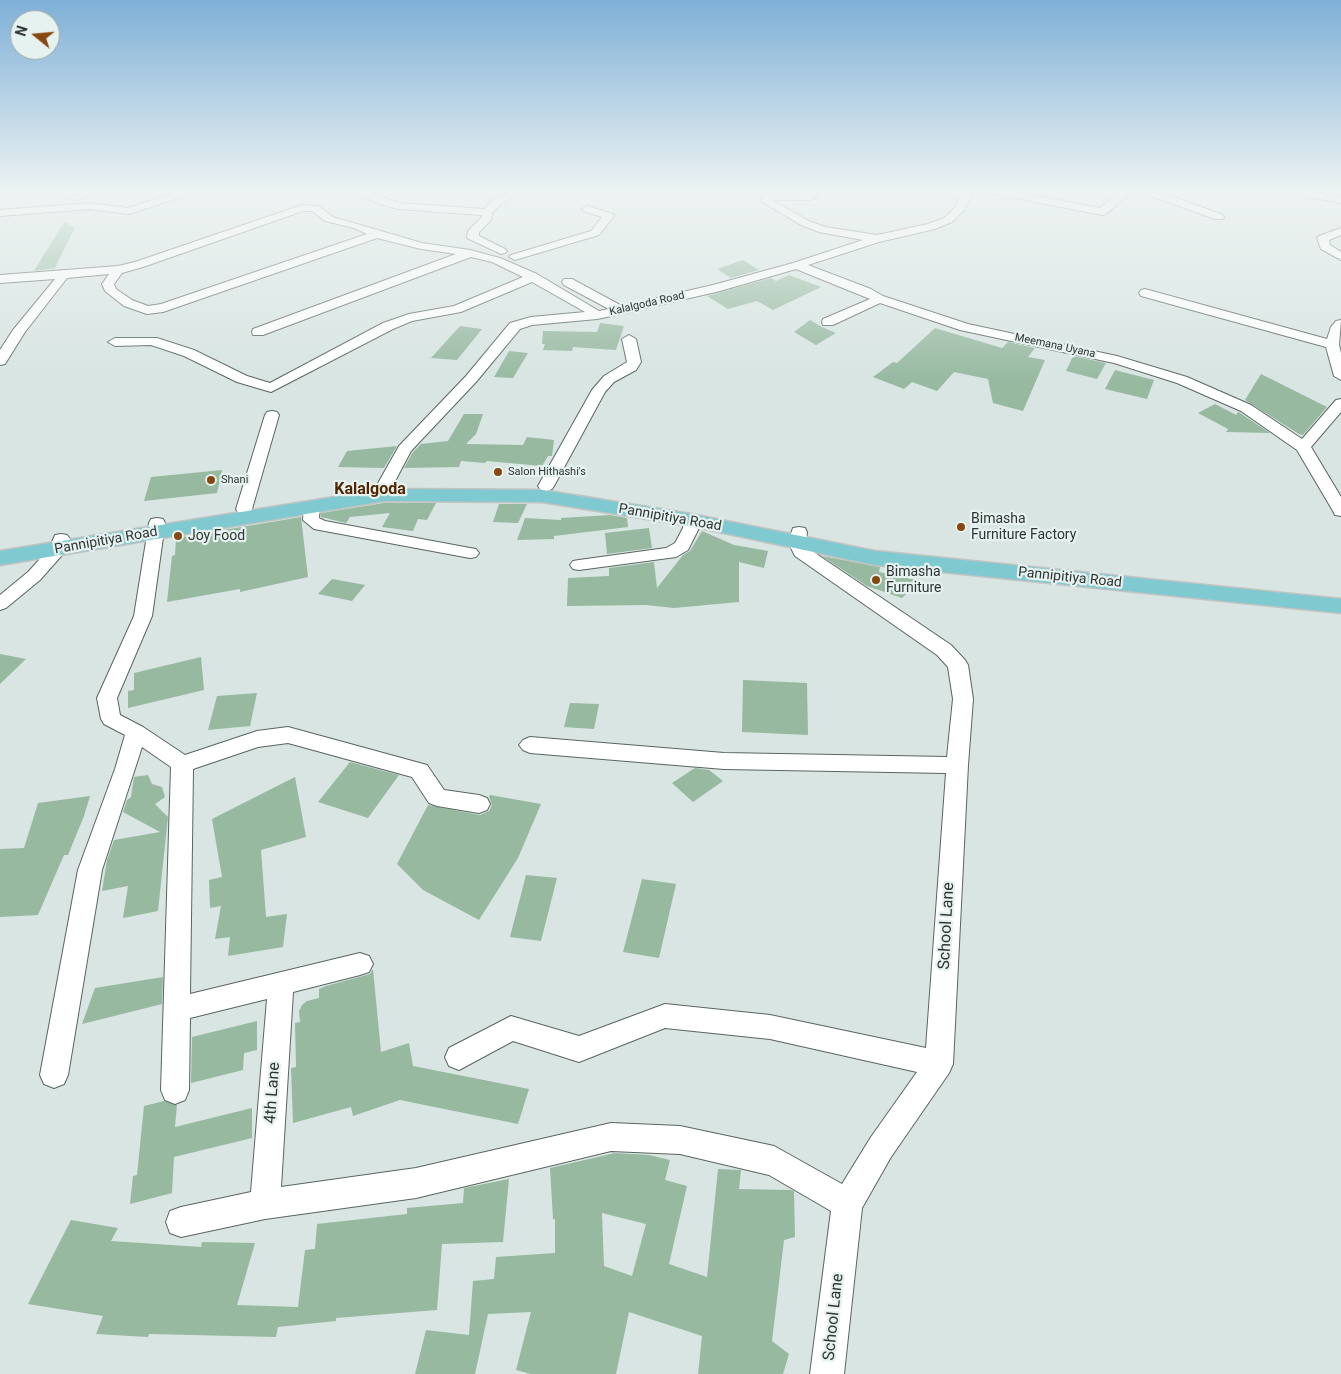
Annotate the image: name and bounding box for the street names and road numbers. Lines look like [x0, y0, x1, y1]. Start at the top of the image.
street label: Kalalgoda Road [608, 289, 686, 319]
street label: Meemana Uyana [1014, 331, 1096, 361]
street label: Pannipitiya Road [617, 501, 723, 535]
street label: Pannipitiya Road [53, 524, 159, 558]
street label: Pannipitiya Road [1017, 564, 1123, 592]
street label: School Lane [935, 882, 959, 970]
street label: 4th Lane [261, 1062, 285, 1124]
street label: School Lane [820, 1273, 848, 1361]

